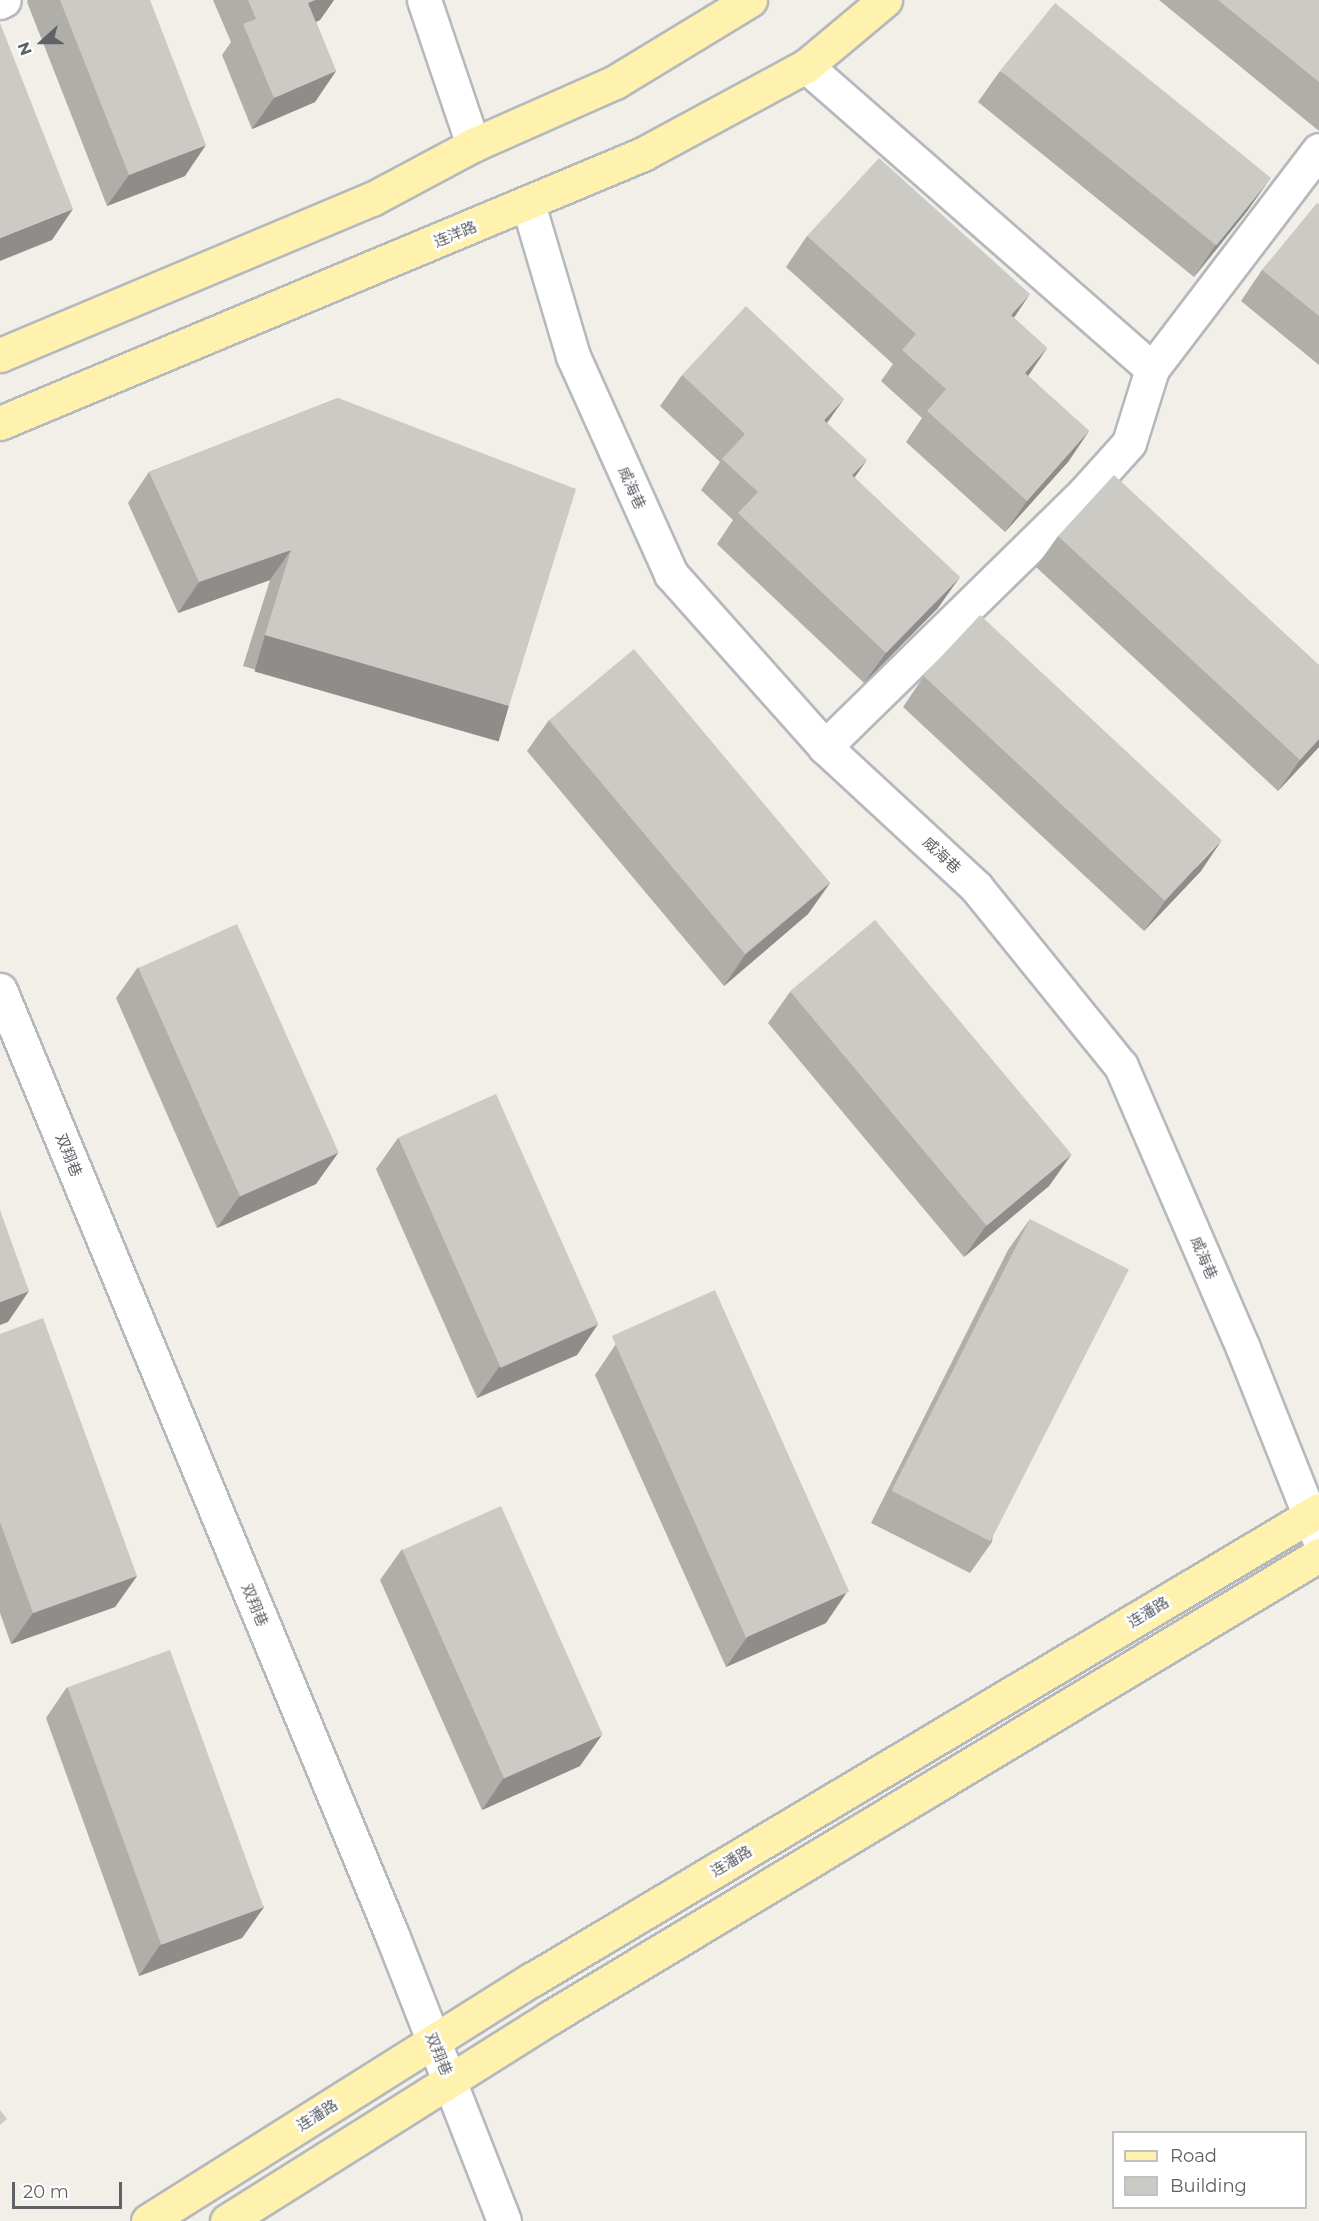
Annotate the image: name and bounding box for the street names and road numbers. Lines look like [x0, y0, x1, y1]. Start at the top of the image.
street label: 连洋路 [431, 217, 479, 251]
street label: 威海巷 [615, 464, 649, 512]
street label: 威海巷 [919, 833, 965, 877]
street label: 双翔巷 [52, 1131, 86, 1179]
street label: 威海巷 [1187, 1234, 1221, 1282]
street label: 双翔巷 [238, 1581, 272, 1629]
street label: 连潘路 [1124, 1593, 1172, 1631]
street label: 连潘路 [707, 1842, 755, 1880]
street label: 双翔巷 [422, 2030, 456, 2078]
street label: 连潘路 [293, 2095, 341, 2135]

